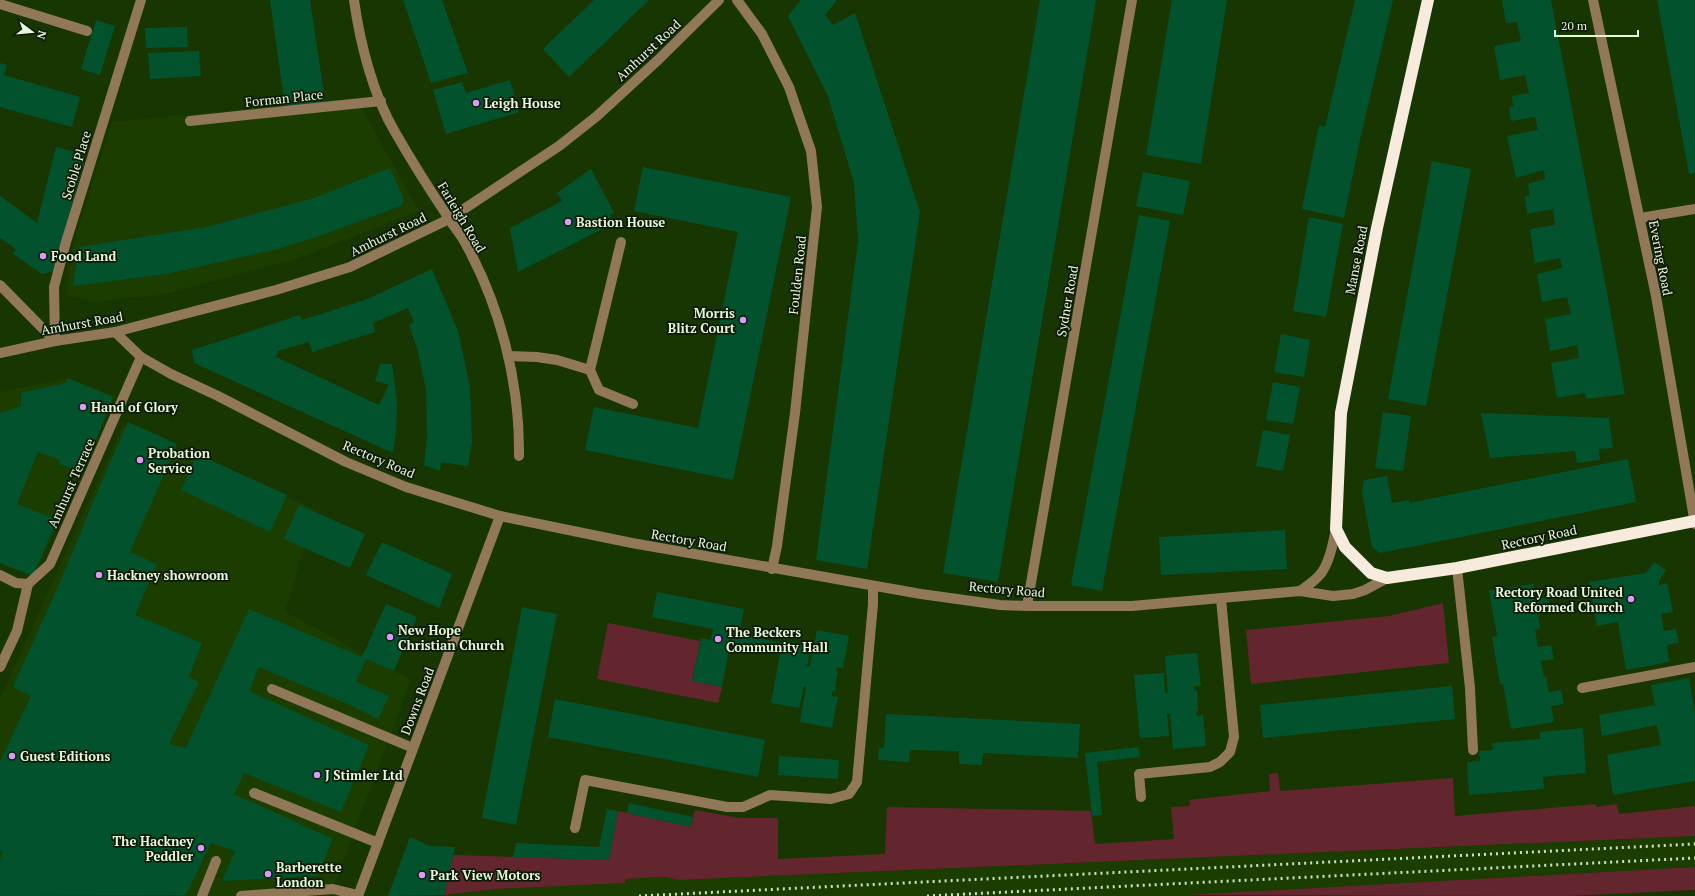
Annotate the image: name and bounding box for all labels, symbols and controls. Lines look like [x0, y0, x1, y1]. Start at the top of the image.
north arrow [12, 12, 52, 52]
scale bar [1555, 12, 1638, 38]
street label: Amhurst Road [612, 15, 684, 85]
text: 20 m [1561, 18, 1588, 33]
text: N [34, 29, 49, 41]
street label: Forman Place [244, 85, 324, 111]
place label: Leigh House [484, 94, 561, 112]
marker: Leigh House [471, 98, 481, 108]
street label: Scoble Place [57, 128, 95, 202]
street label: Farleigh Road [434, 178, 490, 256]
street label: Amhurst Road [347, 208, 429, 260]
place label: Bastion House [576, 213, 665, 231]
marker: Bastion House [563, 217, 573, 227]
street label: Evering Road [1645, 219, 1677, 297]
street label: Manse Road [1340, 224, 1372, 296]
street label: Foulden Road [784, 235, 810, 315]
place label: Food Land [51, 247, 116, 265]
marker: Food Land [38, 251, 48, 261]
street label: Sydner Road [1052, 264, 1082, 338]
place label: Morris Blitz Court [668, 304, 736, 337]
street label: Amhurst Road [40, 307, 124, 339]
marker: Morris Blitz Court [738, 315, 748, 325]
place label: Hand of Glory [91, 398, 179, 416]
marker: Hand of Glory [78, 402, 88, 412]
street label: Amhurst Terrace [43, 435, 99, 531]
street label: Rectory Road [340, 436, 418, 482]
place label: Probation Service [148, 444, 211, 477]
marker: Probation Service [135, 455, 145, 465]
street label: Rectory Road [1500, 520, 1578, 554]
street label: Rectory Road [650, 524, 728, 556]
place label: Hackney showroom [107, 566, 229, 584]
marker: Hackney showroom [94, 570, 104, 580]
street label: Rectory Road [968, 577, 1046, 601]
place label: Rectory Road United Reformed Church [1495, 583, 1624, 616]
marker: Rectory Road United Reformed Church [1626, 594, 1636, 604]
place label: New Hope Christian Church [398, 621, 505, 654]
place label: The Beckers Community Hall [726, 623, 828, 656]
marker: New Hope Christian Church [385, 632, 395, 642]
marker: The Beckers Community Hall [713, 634, 723, 644]
street label: Downs Road [396, 665, 438, 737]
place label: Guest Editions [20, 747, 110, 765]
marker: Guest Editions [7, 751, 17, 761]
place label: J Stimler Ltd [325, 766, 403, 784]
marker: J Stimler Ltd [312, 770, 322, 780]
place label: The Hackney Peddler [112, 832, 194, 865]
marker: The Hackney Peddler [196, 843, 206, 853]
place label: Barberette London [276, 858, 342, 891]
place label: Park View Motors [430, 866, 541, 884]
marker: Barberette London [263, 869, 273, 879]
marker: Park View Motors [417, 870, 427, 880]

